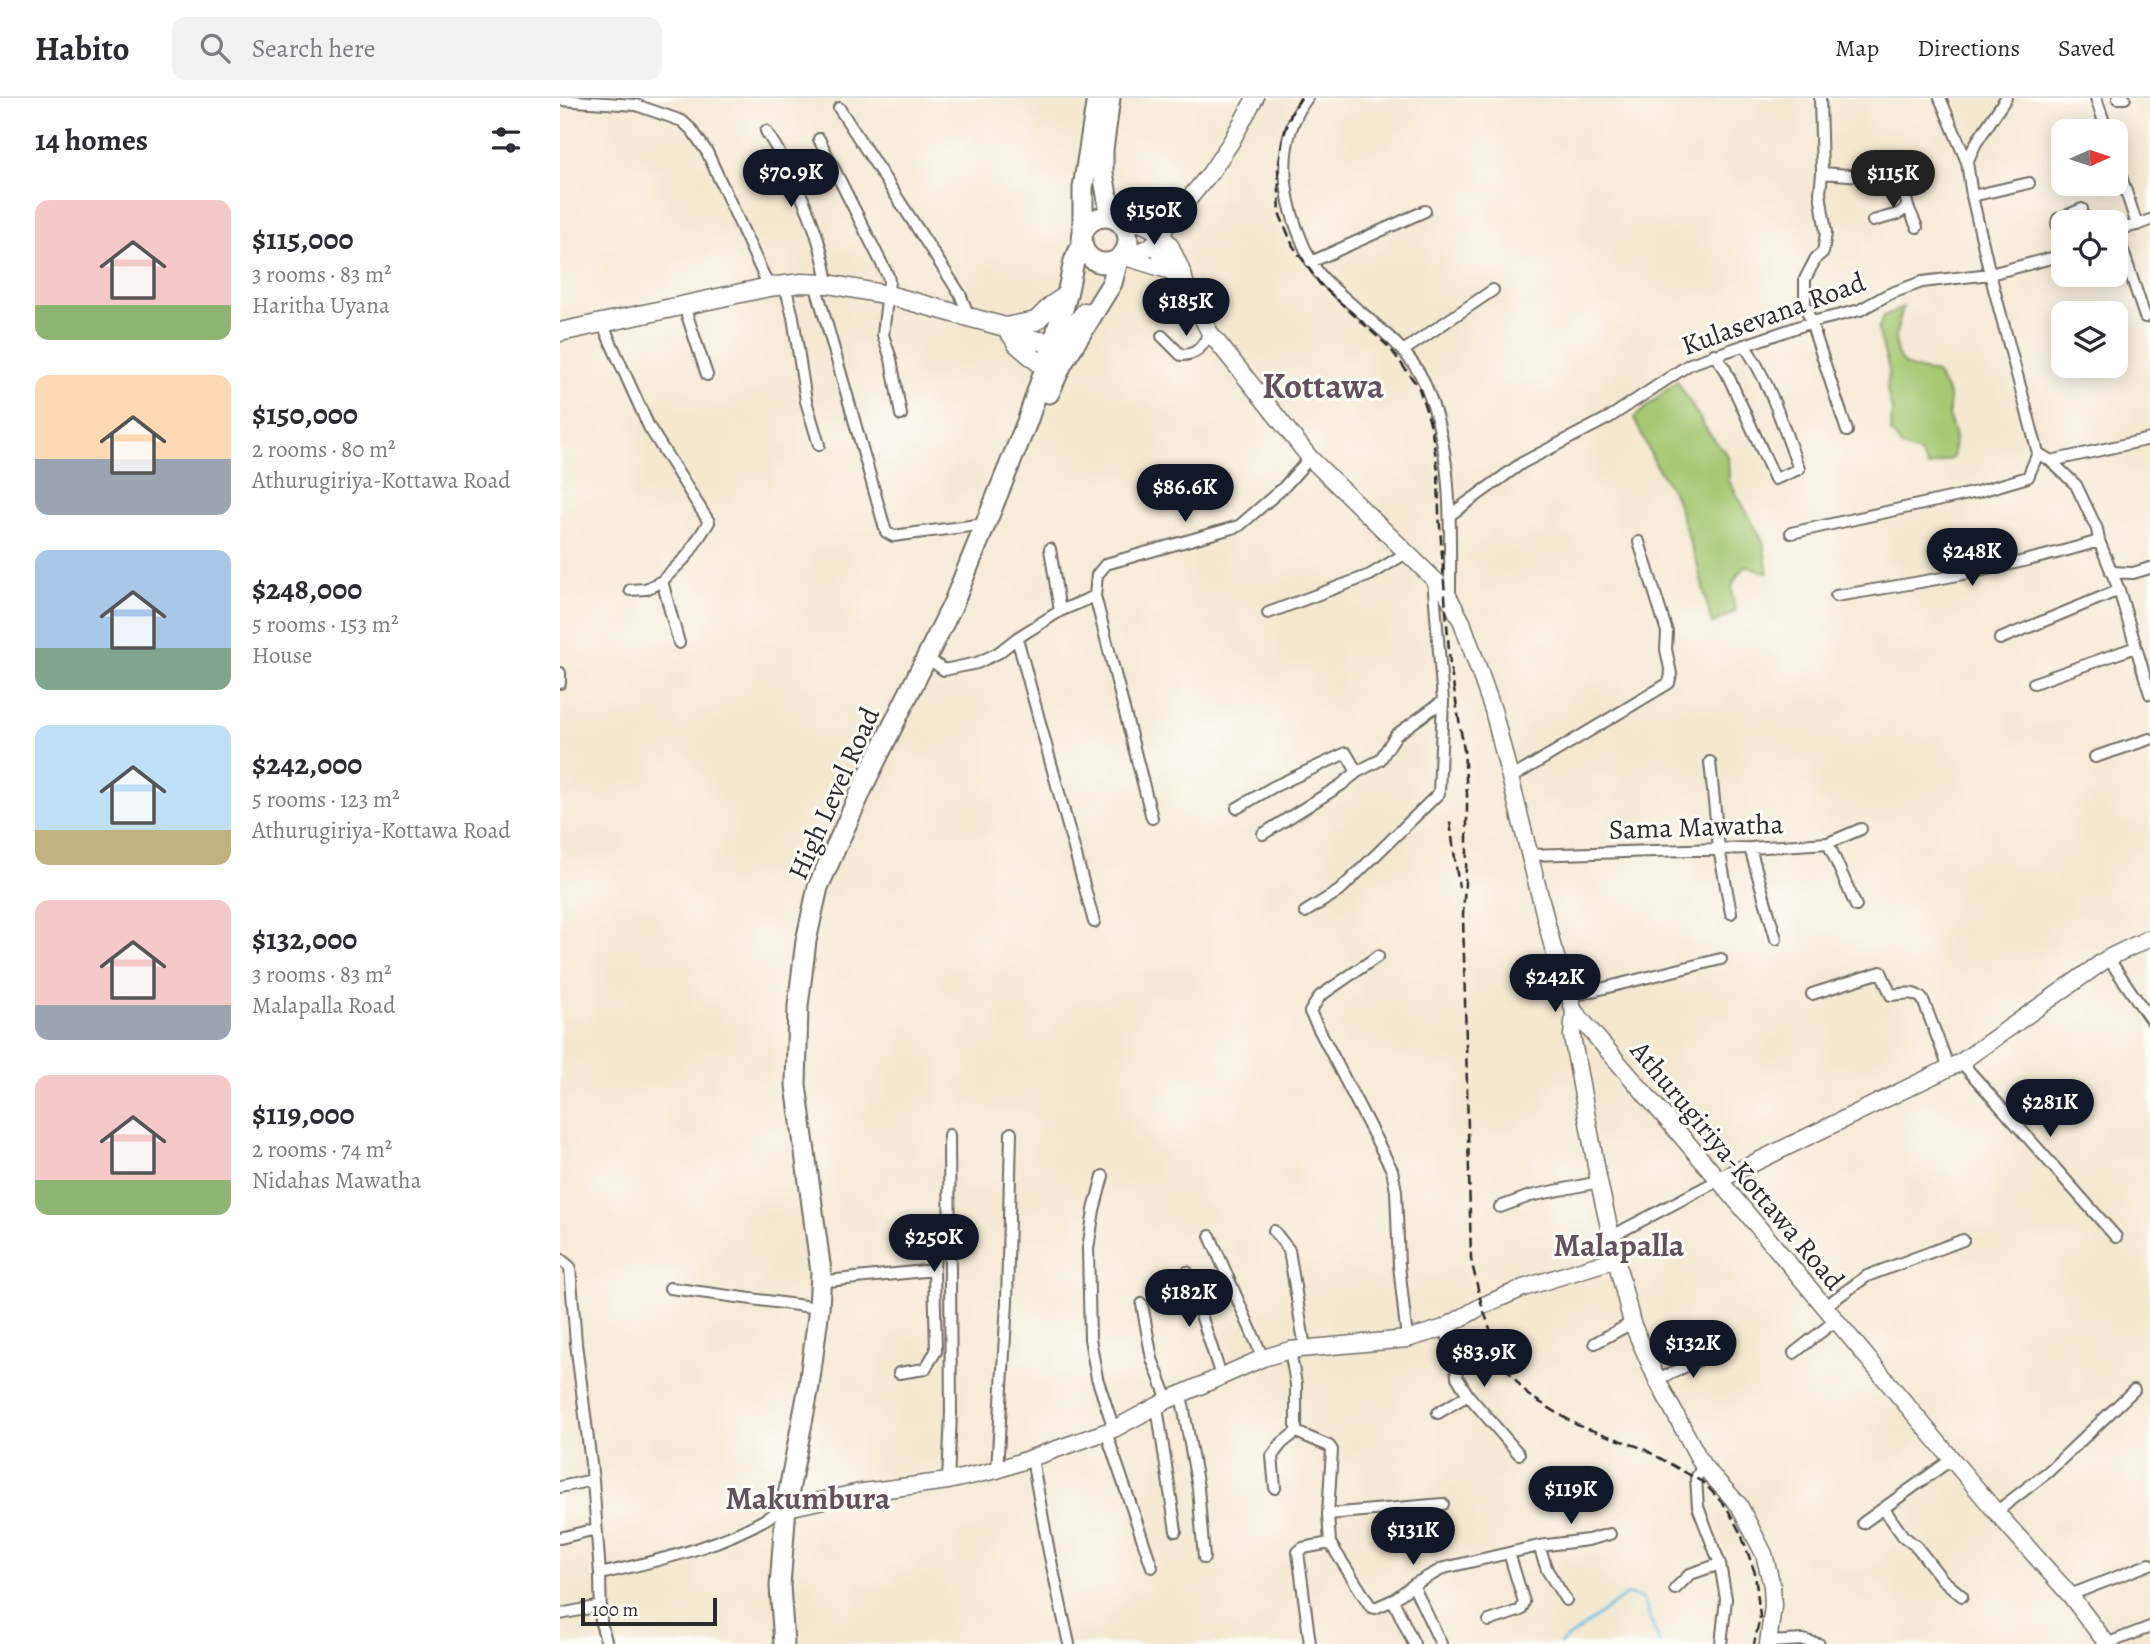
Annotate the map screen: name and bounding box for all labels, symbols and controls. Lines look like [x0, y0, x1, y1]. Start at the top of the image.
search box [172, 17, 662, 80]
text: Habito [35, 26, 130, 71]
icon: search [196, 29, 234, 67]
text: Search here [252, 31, 375, 66]
text: Map [1835, 32, 1879, 64]
text: Directions [1917, 32, 2020, 64]
text: Saved [2058, 32, 2115, 64]
north arrow [2051, 119, 2128, 196]
map controls [2051, 119, 2128, 378]
text: 14 homes [35, 120, 148, 160]
icon: filters [487, 121, 525, 159]
pin: $70.9K [734, 150, 848, 209]
pin: $115K [1844, 150, 1942, 210]
text: $70.9K [759, 156, 823, 187]
text: $115K [1867, 157, 1919, 188]
pin: $150K [1105, 188, 1203, 247]
text: $150K [1126, 194, 1182, 225]
button: locate [2051, 210, 2128, 287]
text: $115,000 [252, 219, 354, 259]
icon: home [91, 228, 175, 312]
text: 3 rooms · 83 m² [252, 259, 392, 290]
street label: Kulasevana Road [1676, 263, 1871, 365]
pin: $185K [1137, 278, 1235, 338]
text: $185K [1159, 285, 1213, 316]
text: Haritha Uyana [252, 290, 390, 321]
button: layers [2051, 301, 2128, 378]
district label: Kottawa [1262, 362, 1384, 410]
text: $150,000 [252, 394, 358, 434]
icon: home [91, 403, 175, 487]
text: 2 rooms · 80 m² [252, 434, 396, 465]
pin: $86.6K [1128, 464, 1242, 524]
text: Athurugiriya-Kottawa Road [252, 465, 511, 496]
text: $86.6K [1153, 471, 1217, 502]
pin: $248K [1923, 528, 2021, 588]
text: $248K [1943, 535, 2001, 566]
text: $248,000 [252, 569, 362, 609]
icon: home [91, 578, 175, 662]
text: 5 rooms · 153 m² [252, 609, 399, 640]
text: House [252, 640, 312, 671]
street label: High Level Road [779, 700, 889, 886]
text: $242,000 [252, 744, 362, 784]
icon: home [91, 753, 175, 837]
text: 5 rooms · 123 m² [252, 784, 400, 815]
street label: Sama Mawatha [1608, 805, 1784, 849]
text: Athurugiriya-Kottawa Road [252, 815, 511, 846]
text: $132,000 [252, 919, 357, 959]
icon: home [91, 928, 175, 1012]
pin: $242K [1506, 954, 1604, 1014]
text: 3 rooms · 83 m² [252, 959, 392, 990]
text: $242K [1526, 961, 1584, 992]
text: Malapalla Road [252, 990, 396, 1021]
street label: Athurugiriya-Kottawa Road [1621, 1032, 1854, 1299]
pin: $281K [2001, 1080, 2099, 1139]
text: $281K [2022, 1086, 2078, 1117]
text: $119,000 [252, 1094, 355, 1134]
icon: home [91, 1103, 175, 1187]
text: 2 rooms · 74 m² [252, 1134, 392, 1165]
text: Nidahas Mawatha [252, 1165, 421, 1196]
pin: $250K [885, 1214, 983, 1274]
text: $250K [905, 1221, 963, 1252]
district label: Malapalla [1554, 1223, 1685, 1267]
pin: $182K [1140, 1270, 1238, 1329]
text: $182K [1161, 1276, 1217, 1307]
pin: $132K [1644, 1320, 1742, 1380]
text: $132K [1665, 1327, 1721, 1358]
pin: $83.9K [1427, 1330, 1541, 1389]
text: $83.9K [1452, 1336, 1516, 1367]
pin: $119K [1522, 1466, 1620, 1526]
text: $119K [1545, 1473, 1597, 1504]
district label: Makumbura [725, 1476, 891, 1520]
pin: $131K [1364, 1508, 1462, 1567]
text: $131K [1387, 1514, 1439, 1545]
scale bar [581, 1595, 718, 1627]
text: 100 m [592, 1597, 638, 1623]

